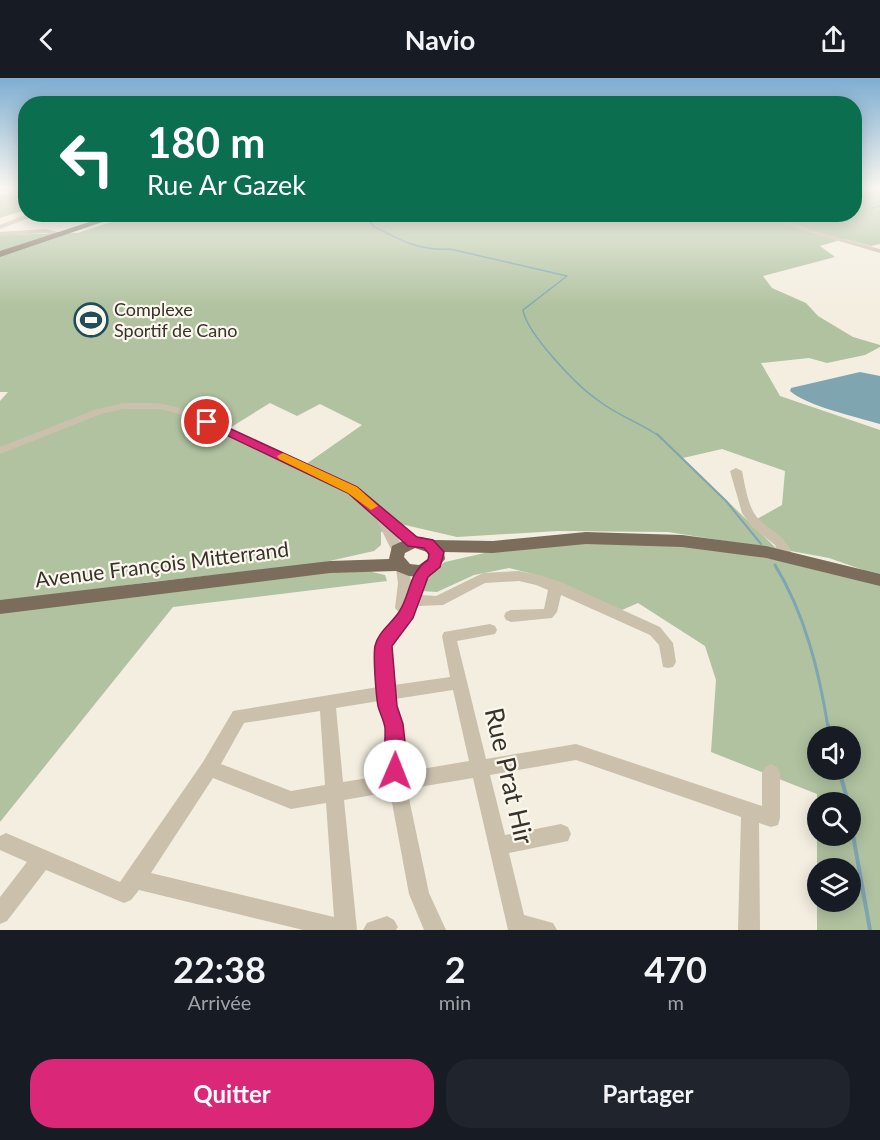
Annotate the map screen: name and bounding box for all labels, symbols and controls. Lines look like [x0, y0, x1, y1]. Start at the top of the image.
icon: back [30, 23, 63, 56]
text: Navio [405, 23, 475, 56]
icon: share [817, 23, 850, 56]
text: 180 m [147, 117, 265, 167]
icon: left [48, 120, 126, 198]
text: Rue Ar Gazek [147, 168, 306, 201]
place label: Complexe Sportif de Cano [114, 298, 238, 341]
sports icon: Complexe Sportif de Cano [73, 302, 109, 338]
pin [181, 396, 232, 447]
icon: arrive [190, 405, 223, 438]
street label: Avenue François Mitterrand [33, 536, 290, 591]
street label: Rue Prat Hir [479, 704, 541, 848]
map controls [807, 726, 861, 912]
button: sound [807, 726, 861, 780]
position arrow [363, 739, 427, 803]
button: search [807, 792, 861, 846]
button: layers [807, 858, 861, 912]
text: 22:38 [173, 947, 266, 991]
text: 2 [445, 947, 466, 991]
text: 470 [644, 947, 707, 991]
text: Arrivée [187, 990, 251, 1014]
text: min [439, 990, 471, 1014]
text: m [667, 990, 684, 1014]
button: Quitter [30, 1059, 434, 1128]
button: Partager [446, 1059, 850, 1128]

